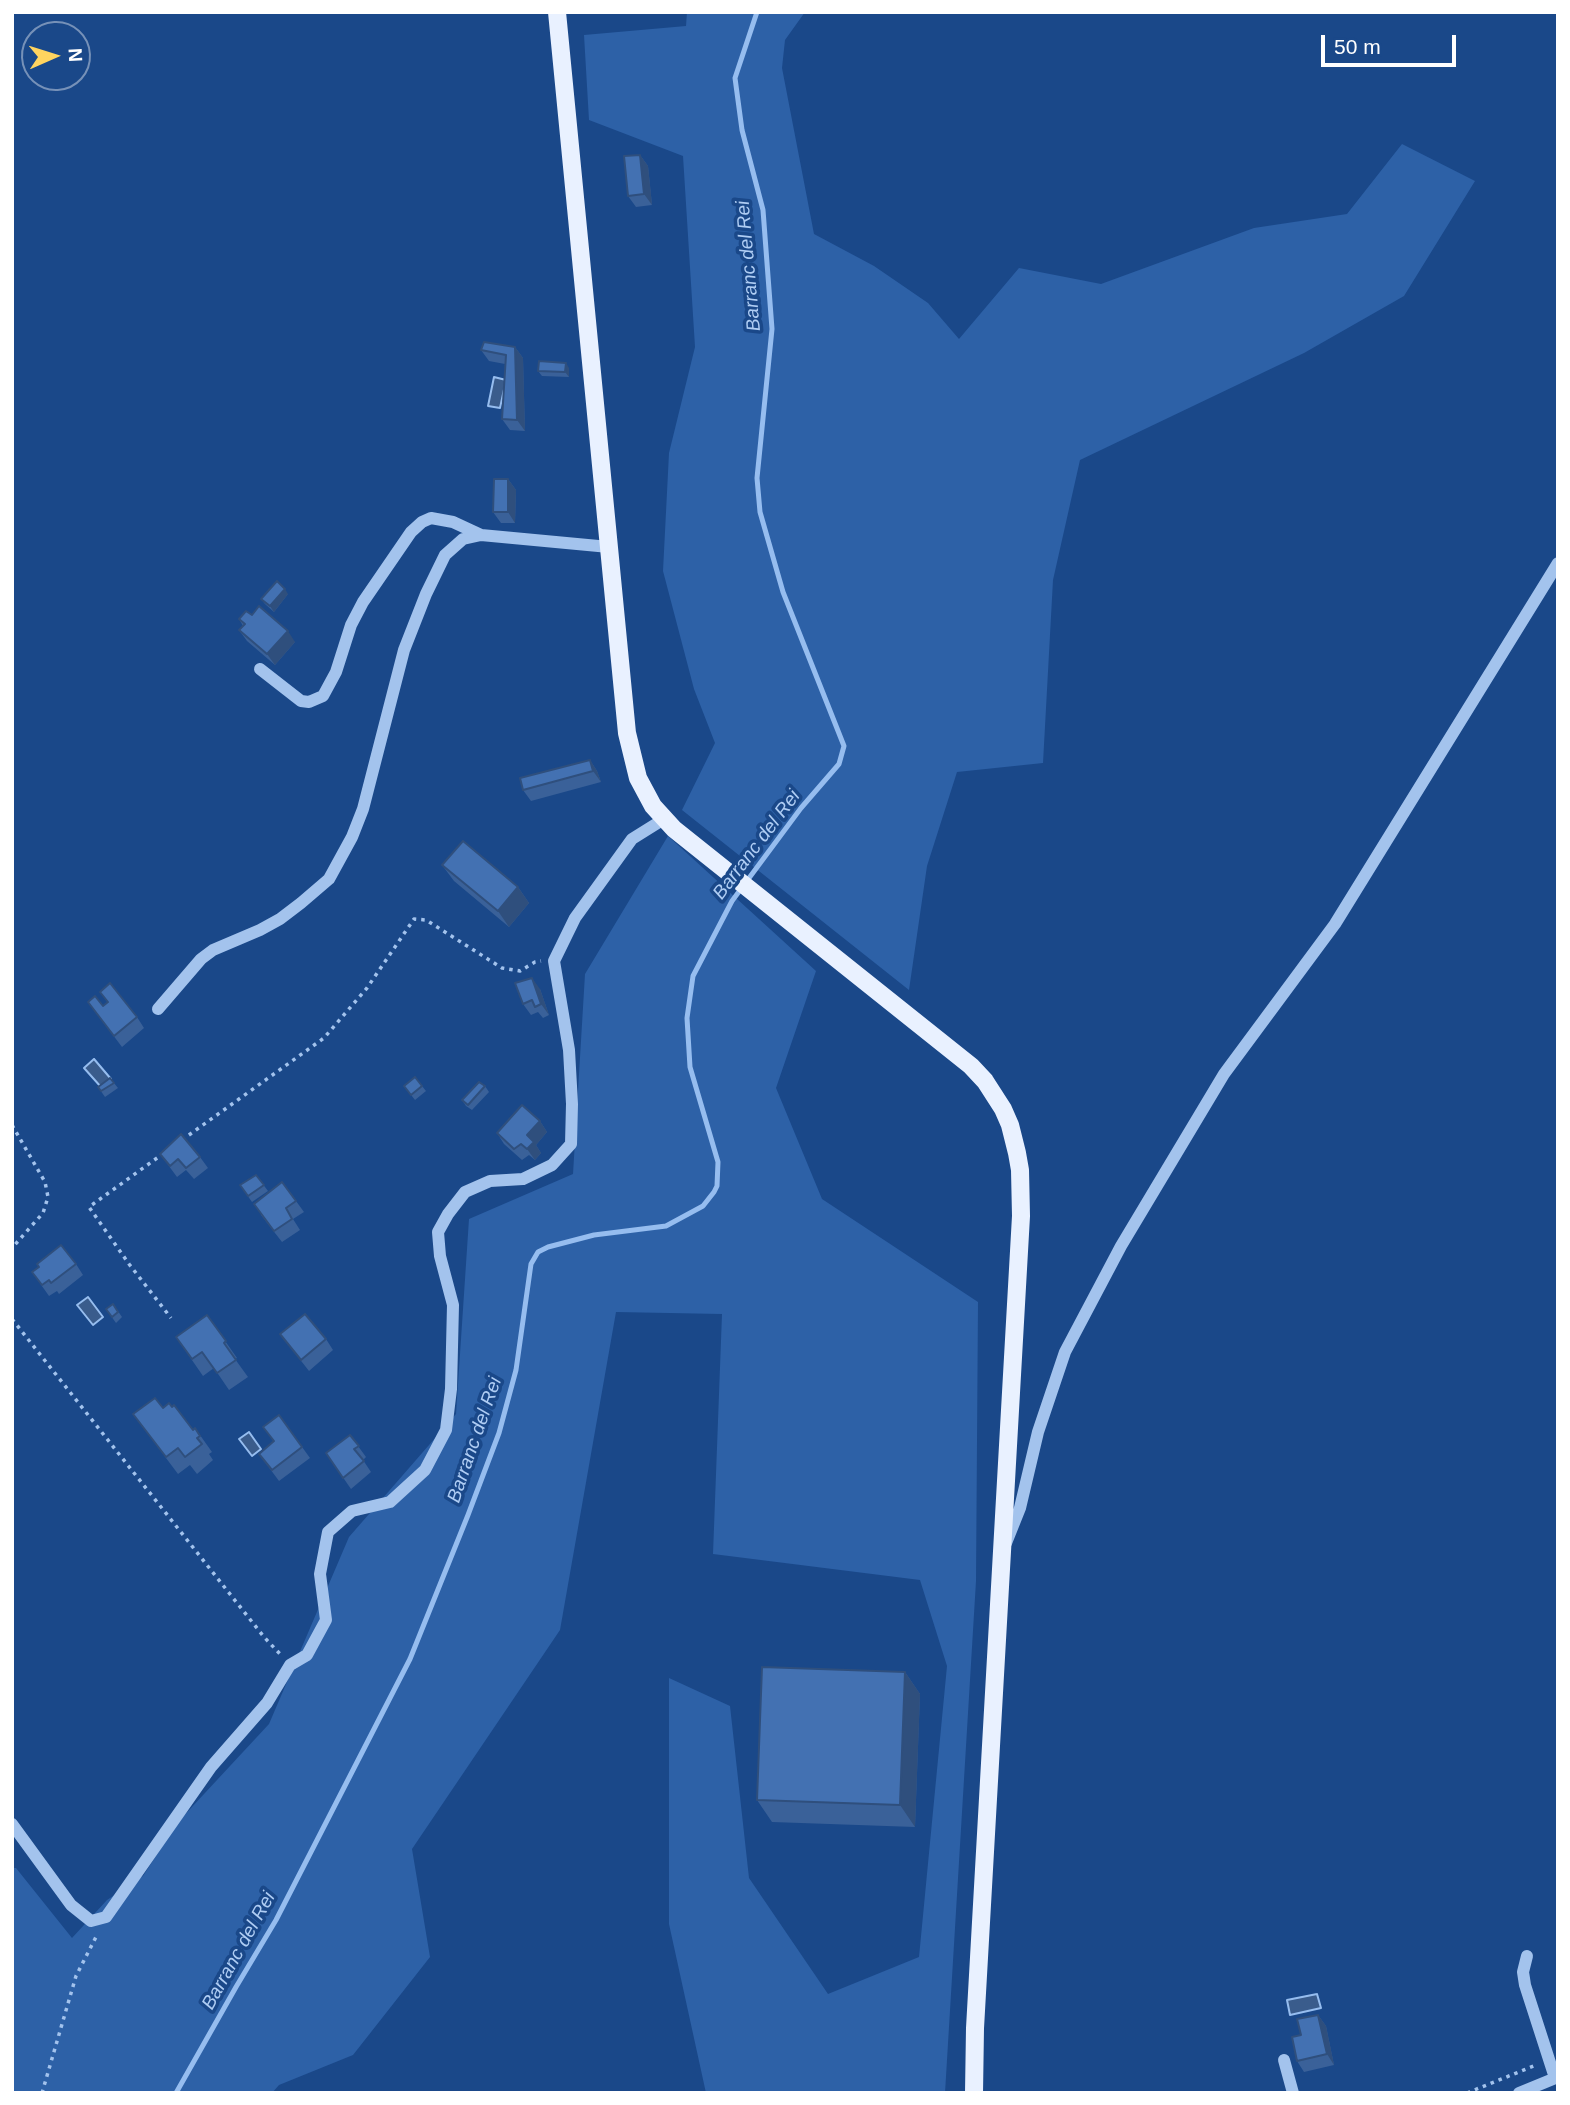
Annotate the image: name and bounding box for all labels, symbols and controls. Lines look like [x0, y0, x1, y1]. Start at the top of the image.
north arrow [21, 21, 91, 91]
scale bar [1325, 21, 1460, 65]
text: 50 m [1334, 35, 1381, 58]
text: N [65, 48, 86, 62]
water label: Barranc del Rei [732, 200, 766, 332]
water label: Barranc del Rei [708, 786, 806, 904]
water label: Barranc del Rei [443, 1374, 507, 1506]
water label: Barranc del Rei [197, 1888, 281, 2014]

